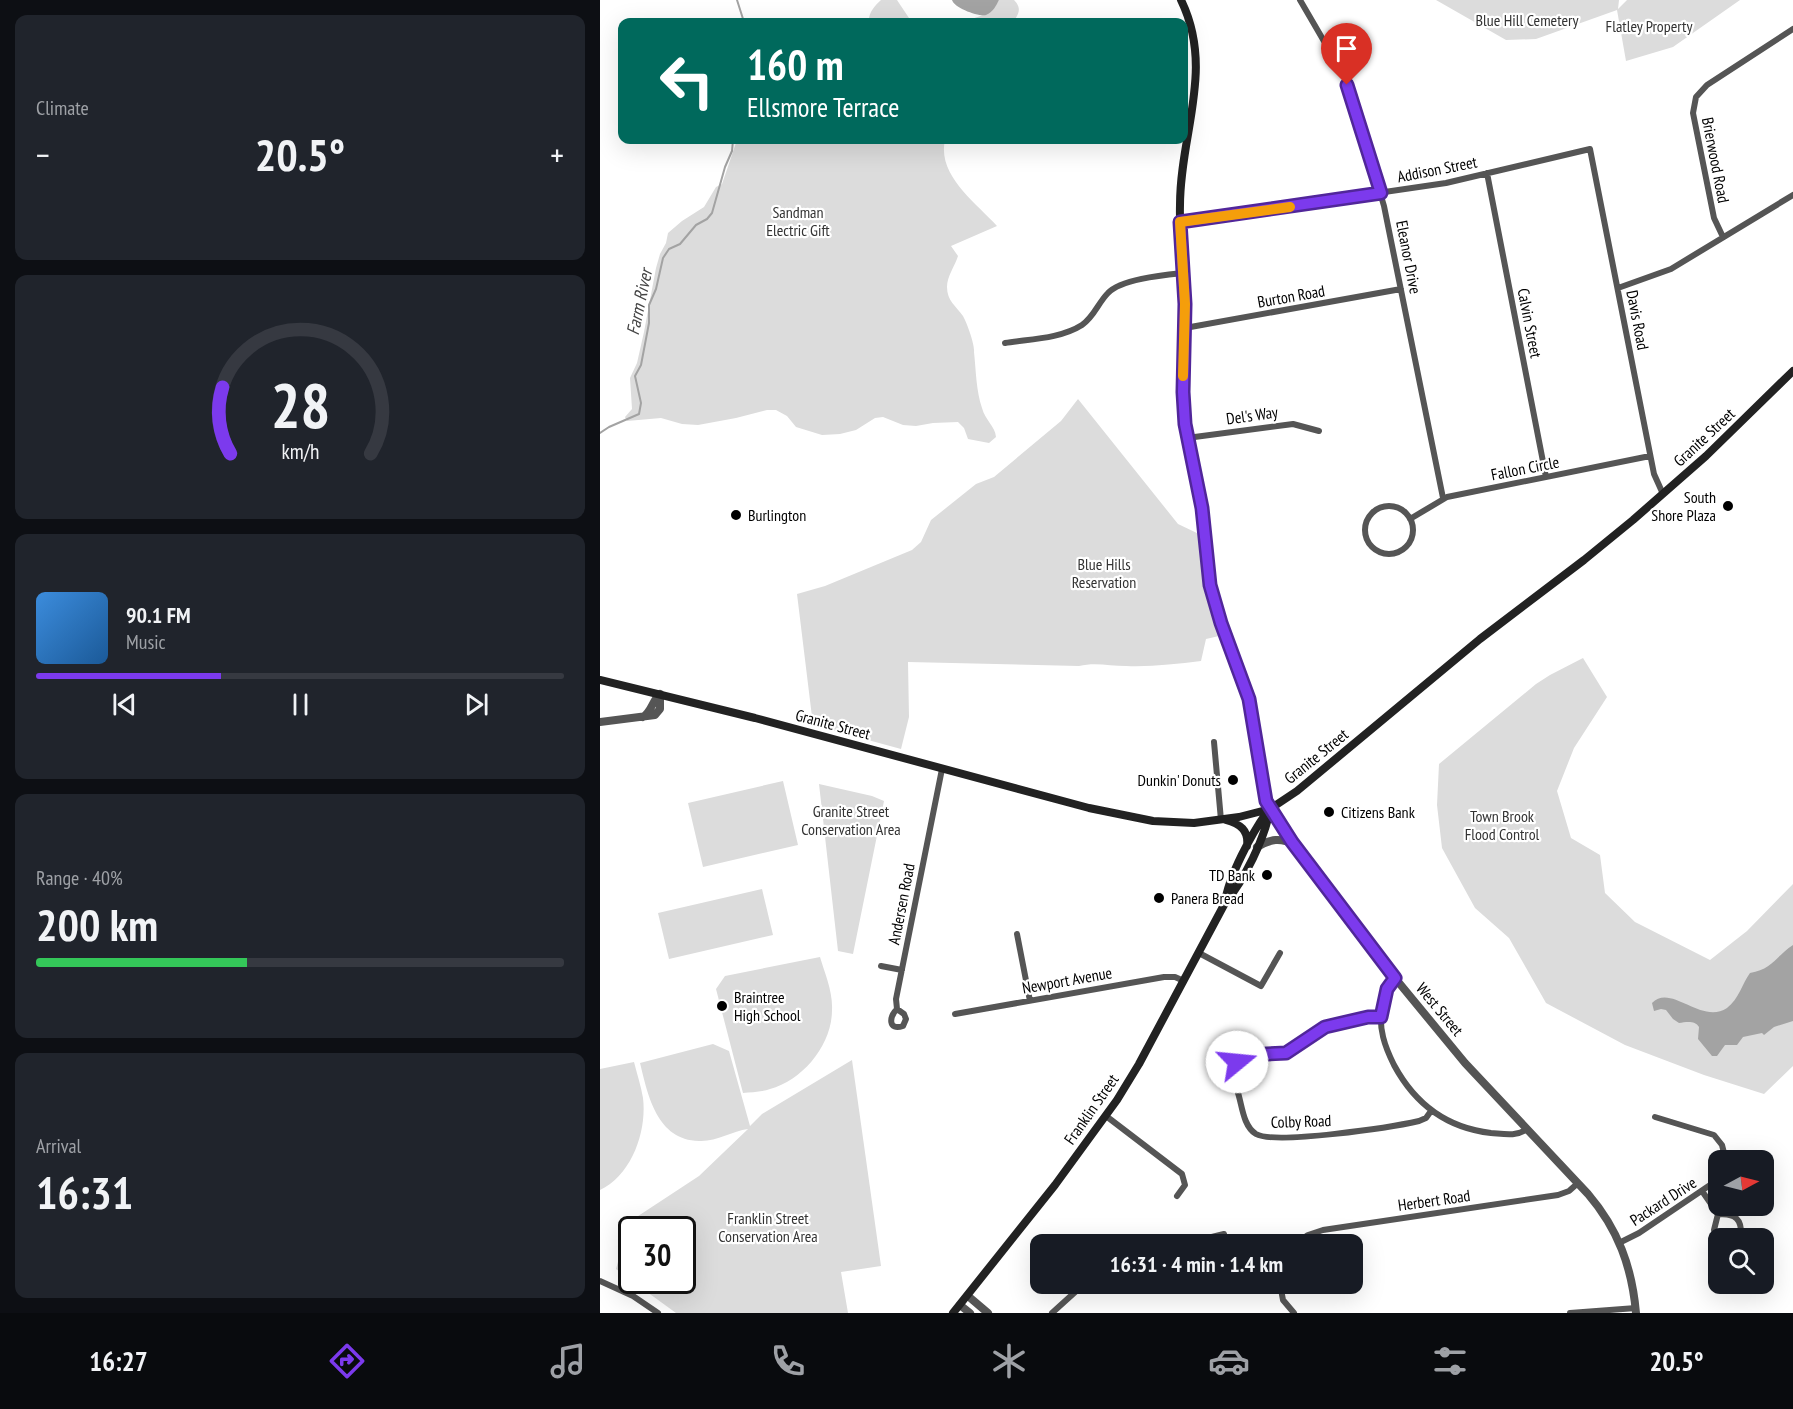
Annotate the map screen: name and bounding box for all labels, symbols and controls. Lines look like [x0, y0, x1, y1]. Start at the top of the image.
park label: Blue Hill Cemetery [1476, 10, 1578, 30]
park label: Flatley Property [1606, 16, 1692, 36]
pin [1321, 23, 1372, 85]
icon: arrive [1330, 32, 1363, 65]
text: 160 m [747, 37, 844, 92]
icon: left [648, 42, 726, 120]
text: Ellsmore Terrace [747, 90, 899, 124]
text: Climate [36, 95, 89, 121]
street label: Brierwood Road [1698, 115, 1734, 205]
text: 20.5° [255, 125, 345, 183]
text: − [36, 133, 50, 176]
text: + [550, 133, 564, 176]
street label: Addison Street [1395, 151, 1479, 187]
park label: Sandman Electric Gift [766, 202, 830, 240]
street label: Eleanor Drive [1392, 219, 1426, 295]
water label: Farm River [621, 264, 658, 337]
street label: Burton Road [1256, 280, 1326, 312]
street label: Calvin Street [1513, 287, 1547, 360]
street label: Davis Road [1622, 288, 1654, 352]
text: 28 [270, 364, 330, 445]
street label: Del's Way [1225, 401, 1279, 429]
street label: Granite Street [1669, 403, 1739, 470]
text: km/h [281, 437, 319, 465]
street label: Fallon Circle [1489, 452, 1561, 484]
place label: South Shore Plaza [1651, 487, 1716, 525]
marker: South Shore Plaza [1721, 499, 1735, 513]
place label: Burlington [748, 505, 806, 525]
marker: Burlington [729, 508, 743, 522]
park label: Blue Hills Reservation [1072, 554, 1136, 592]
text: 90.1 FM [126, 601, 191, 629]
text: Music [126, 629, 166, 655]
icon: previous [108, 688, 141, 721]
icon: pause [284, 688, 317, 721]
icon: next [460, 688, 493, 721]
street label: Granite Street [793, 704, 873, 744]
street label: Granite Street [1280, 724, 1353, 788]
place label: Dunkin' Donuts [1138, 770, 1221, 790]
marker: Dunkin' Donuts [1226, 773, 1240, 787]
park label: Granite Street Conservation Area [801, 801, 901, 839]
place label: Citizens Bank [1341, 802, 1416, 822]
marker: Citizens Bank [1322, 805, 1336, 819]
park label: Town Brook Flood Control [1465, 806, 1540, 844]
street label: Andersen Road [883, 862, 919, 946]
text: Range · 40% [36, 865, 123, 891]
place label: TD Bank [1209, 865, 1256, 885]
marker: TD Bank [1260, 868, 1274, 882]
place label: Panera Bread [1171, 888, 1244, 908]
marker: Panera Bread [1152, 891, 1166, 905]
text: 200 km [36, 895, 158, 953]
street label: Newport Avenue [1020, 962, 1114, 998]
street label: West Street [1412, 978, 1468, 1040]
place label: Braintree High School [734, 987, 801, 1025]
marker: Braintree High School [715, 999, 729, 1013]
position arrow [1205, 1030, 1269, 1094]
street label: Franklin Street [1059, 1069, 1123, 1148]
street label: Colby Road [1270, 1110, 1332, 1132]
text: Arrival [36, 1133, 81, 1159]
north arrow [1708, 1150, 1774, 1216]
map controls [1708, 1150, 1774, 1294]
text: 16:31 [36, 1163, 133, 1221]
street label: Packard Drive [1626, 1172, 1700, 1230]
street label: Herbert Road [1396, 1185, 1472, 1215]
park label: Franklin Street Conservation Area [718, 1208, 818, 1246]
speed limit sign: 30 [618, 1216, 696, 1294]
button: search [1708, 1228, 1774, 1294]
text: 16:31 · 4 min · 1.4 km [1110, 1250, 1283, 1278]
icon: directions [326, 1340, 368, 1382]
icon: music [547, 1340, 589, 1382]
icon: phone [767, 1340, 809, 1382]
icon: climate [988, 1340, 1030, 1382]
icon: car [1208, 1340, 1250, 1382]
icon: filters [1429, 1340, 1471, 1382]
text: 16:27 [89, 1344, 148, 1378]
text: 20.5° [1649, 1344, 1704, 1378]

